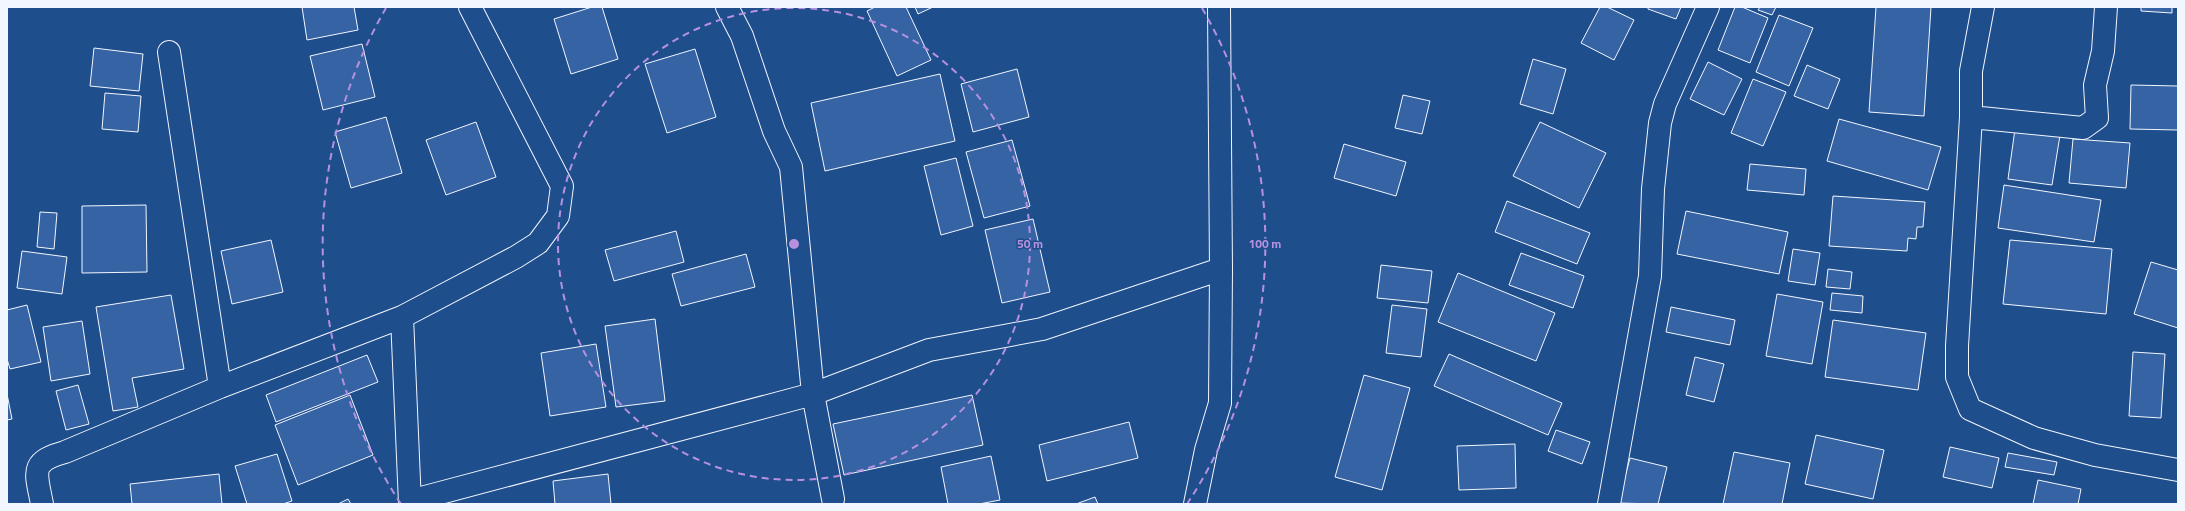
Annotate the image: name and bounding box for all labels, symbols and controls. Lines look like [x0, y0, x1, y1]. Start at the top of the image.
text: 50 m [1017, 234, 1043, 253]
text: 100 m [1249, 234, 1281, 253]
centre of rings [787, 237, 801, 251]

